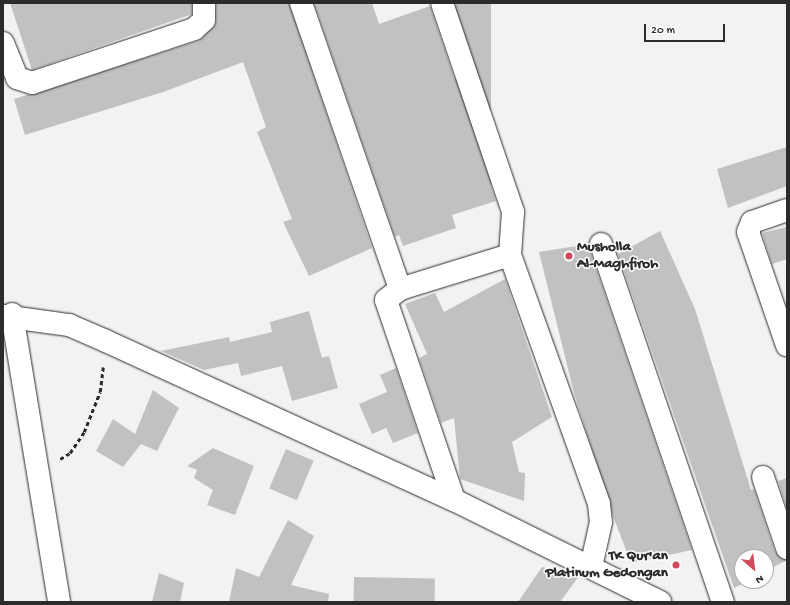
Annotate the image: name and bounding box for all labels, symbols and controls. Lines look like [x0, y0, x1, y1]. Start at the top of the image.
scale bar [646, 16, 727, 42]
text: 20 m [651, 24, 675, 38]
place label: Musholla Al-Maghfiroh [577, 238, 658, 273]
marker: Musholla Al-Maghfiroh [564, 251, 574, 261]
place label: TK Qur'an Platinum Gedongan [545, 547, 668, 582]
north arrow [734, 549, 774, 589]
marker: TK Qur'an Platinum Gedongan [671, 560, 681, 570]
text: N [753, 572, 765, 586]

